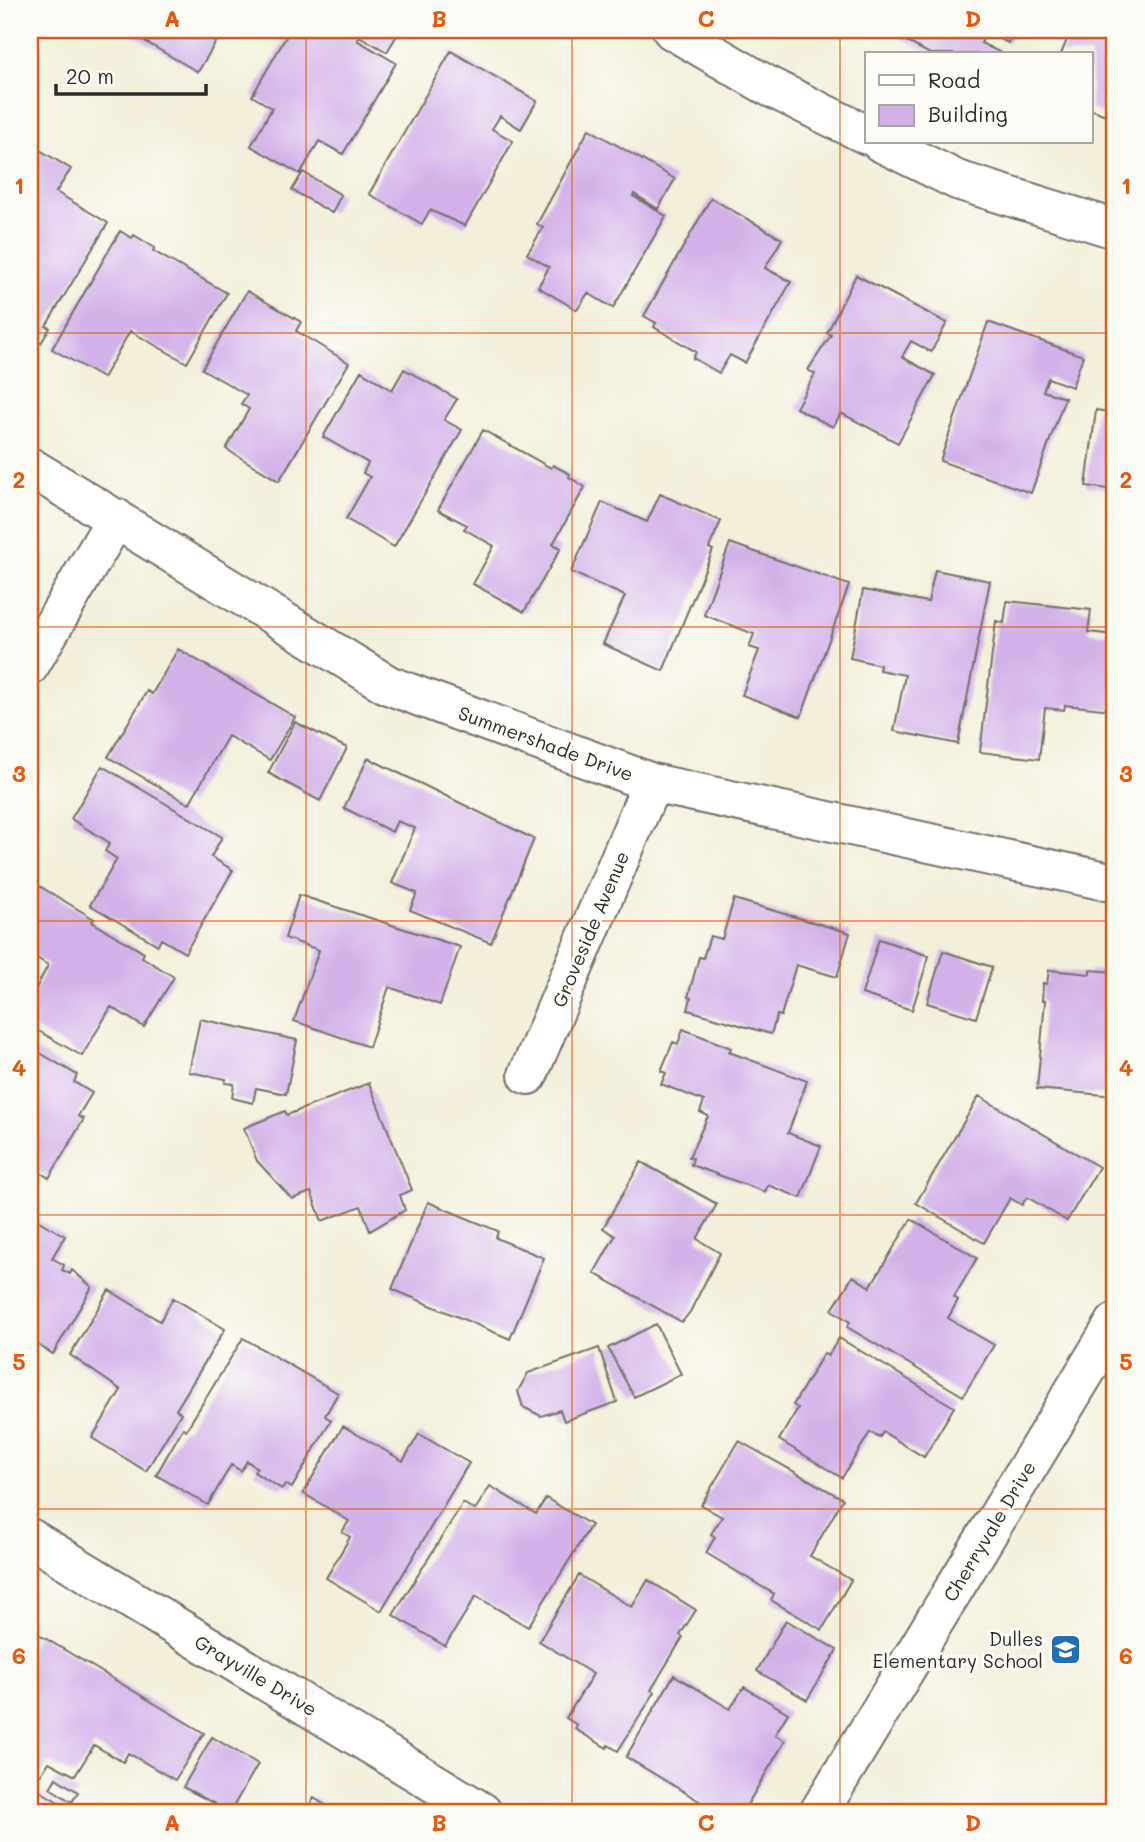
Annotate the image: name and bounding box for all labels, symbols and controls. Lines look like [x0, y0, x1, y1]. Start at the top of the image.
text: A [164, 3, 180, 33]
text: B [431, 3, 447, 33]
text: C [697, 3, 715, 33]
text: D [965, 3, 981, 33]
scale bar [56, 52, 206, 96]
legend [865, 52, 1092, 144]
text: 20 m [66, 62, 114, 89]
text: Road [928, 66, 980, 93]
text: Building [928, 100, 1008, 127]
text: 1 [14, 170, 24, 200]
text: 1 [1121, 170, 1131, 200]
text: 2 [13, 464, 25, 494]
text: 2 [1120, 464, 1132, 494]
street label: Summershade Drive [455, 700, 637, 786]
text: 3 [12, 758, 26, 788]
text: 3 [1119, 758, 1133, 788]
street label: Groveside Avenue [546, 847, 634, 1011]
text: 4 [12, 1052, 26, 1082]
text: 4 [1119, 1052, 1133, 1082]
text: 5 [12, 1346, 26, 1376]
text: 5 [1119, 1346, 1133, 1376]
street label: Cherryvale Drive [937, 1456, 1041, 1606]
place label: Dulles Elementary School [873, 1626, 1043, 1673]
street label: Grayville Drive [190, 1629, 322, 1721]
school or university icon: Dulles Elementary School [1049, 1632, 1083, 1666]
text: 6 [12, 1640, 26, 1670]
text: 6 [1119, 1640, 1133, 1670]
text: A [164, 1807, 180, 1837]
text: B [431, 1807, 447, 1837]
text: C [697, 1807, 715, 1837]
text: D [965, 1807, 981, 1837]

